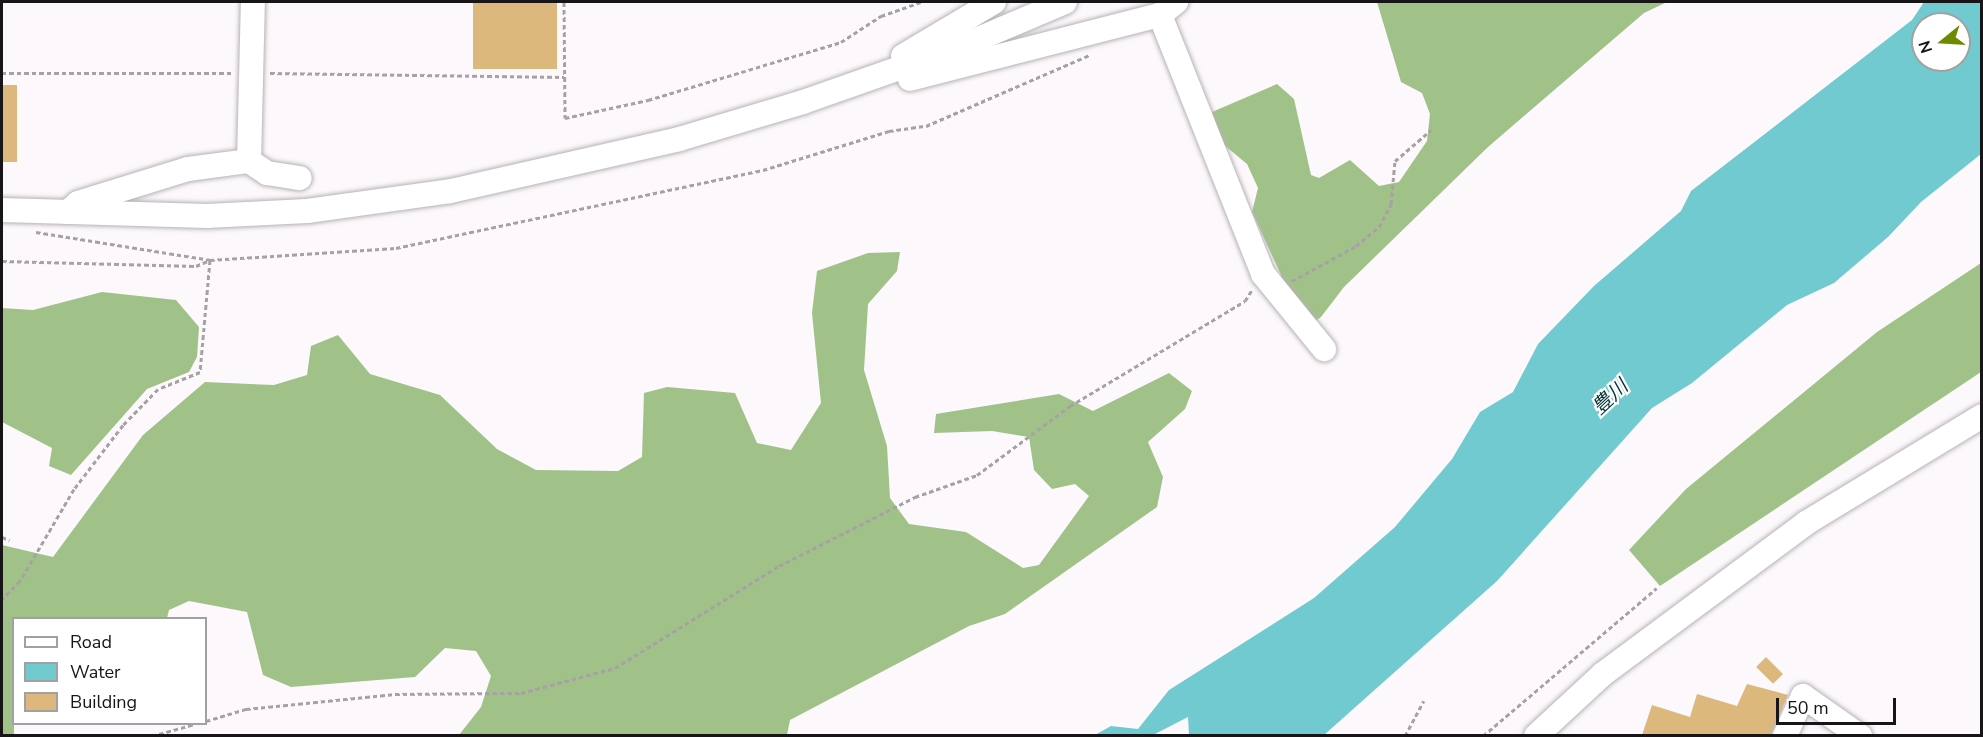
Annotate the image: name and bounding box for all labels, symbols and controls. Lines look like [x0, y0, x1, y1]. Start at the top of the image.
north arrow [1911, 12, 1971, 72]
text: N [1913, 38, 1938, 56]
water label: 豊川 [1587, 375, 1633, 419]
legend [12, 617, 207, 725]
text: Road [70, 630, 112, 654]
text: Water [70, 660, 121, 684]
scale bar [1779, 686, 1899, 724]
text: Building [70, 690, 137, 714]
text: 50 m [1787, 696, 1829, 720]

